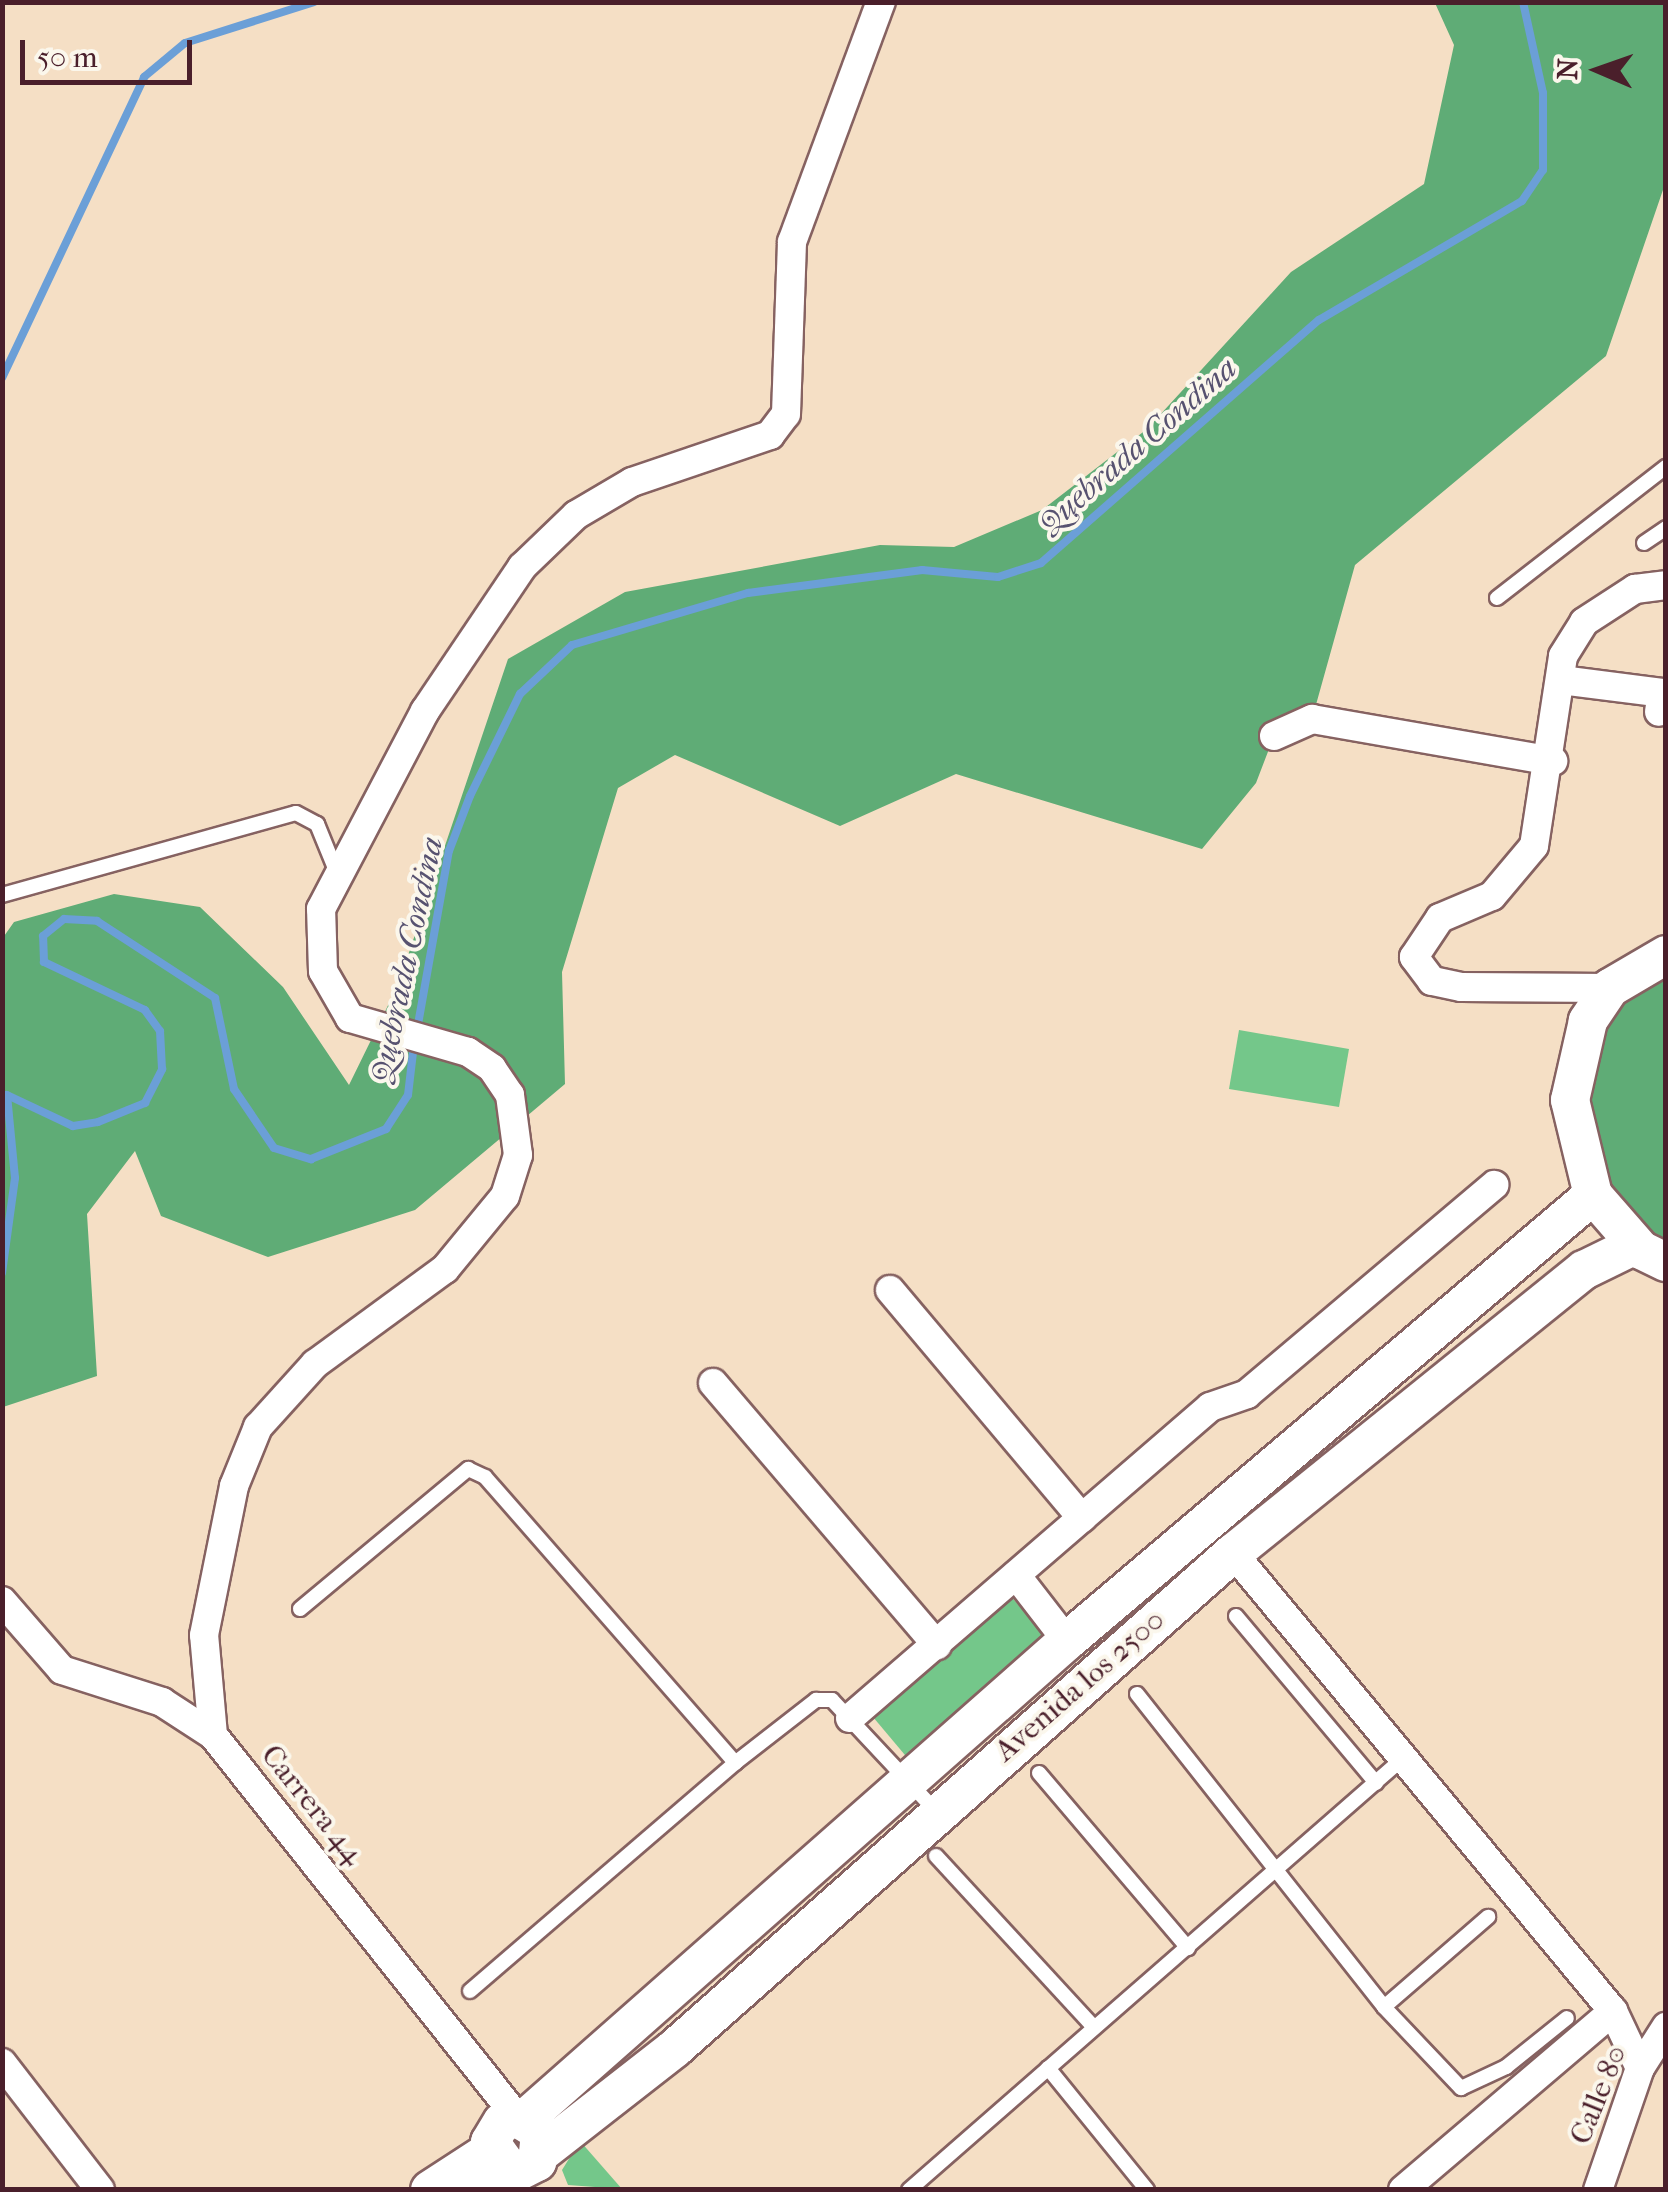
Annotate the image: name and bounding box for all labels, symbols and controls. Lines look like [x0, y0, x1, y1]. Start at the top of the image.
scale bar [25, 20, 198, 82]
north arrow [1548, 20, 1648, 120]
text: 50 m [37, 40, 98, 75]
text: N [1551, 58, 1584, 80]
water label: Quebrada Condina [1031, 349, 1245, 543]
water label: Quebrada Condina [362, 834, 452, 1086]
street label: Avenida los 2500 [988, 1603, 1172, 1769]
street label: Carrera 44 [253, 1738, 371, 1872]
street label: Calle 80 [1563, 2040, 1635, 2150]

